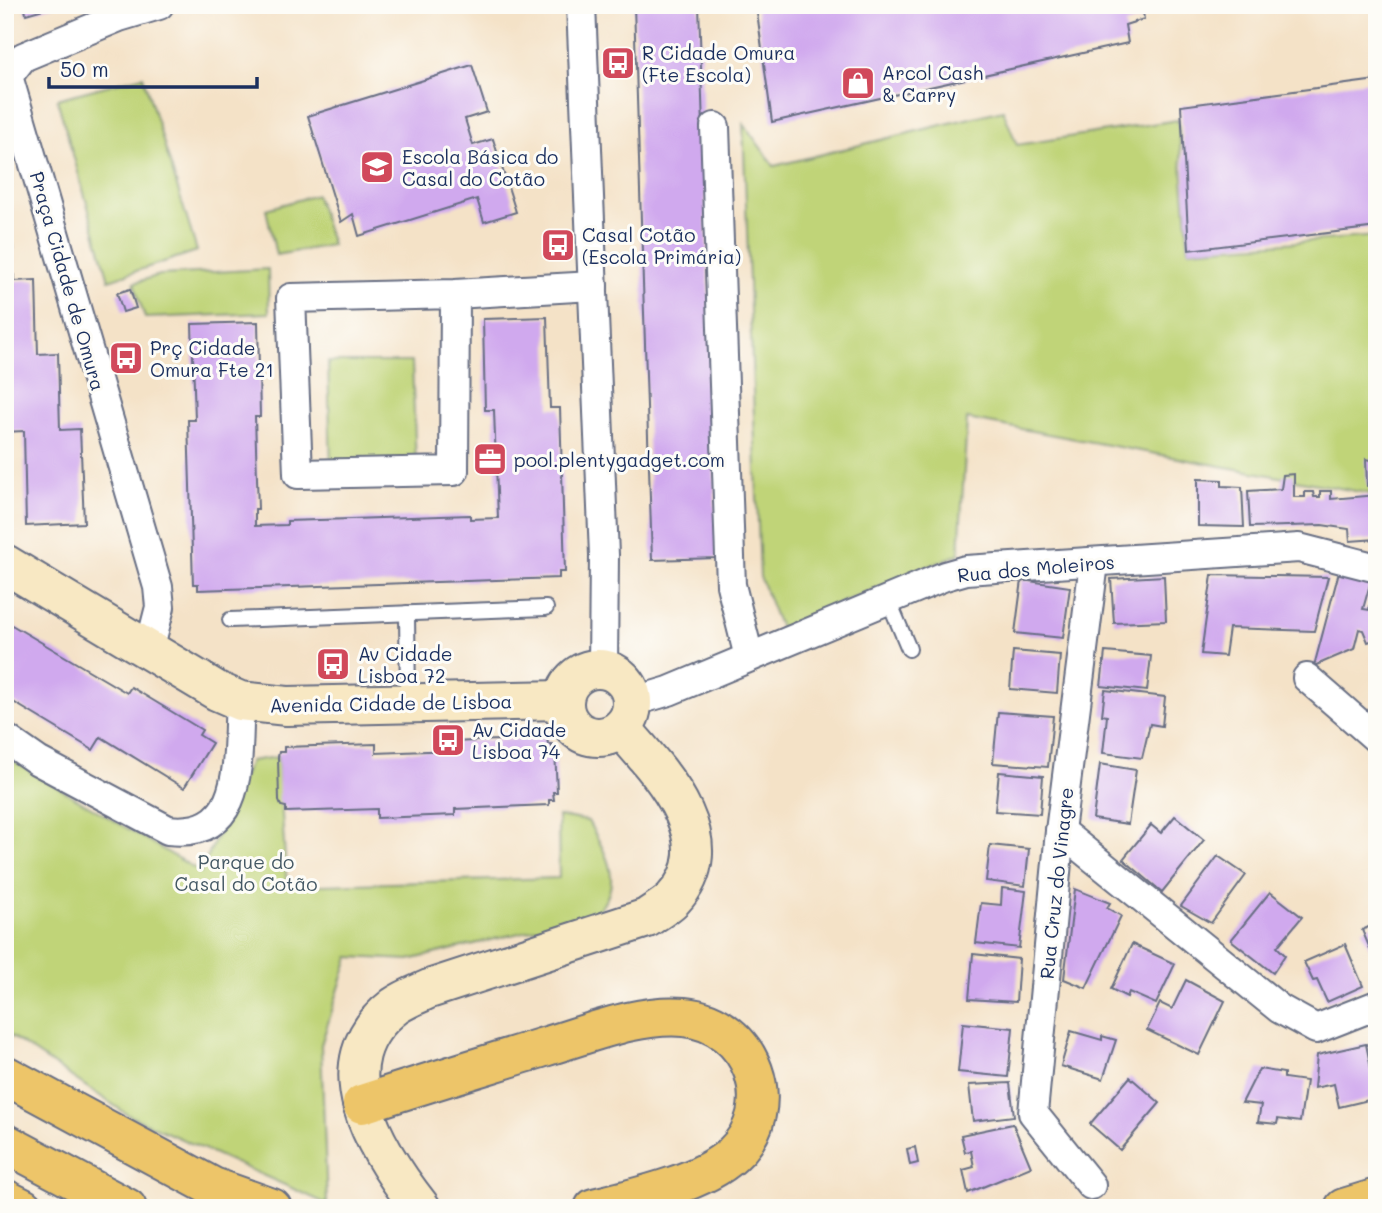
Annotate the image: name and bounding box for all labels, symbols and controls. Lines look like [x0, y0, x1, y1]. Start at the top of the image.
place label: R Cidade Omura (Fte Escola) [642, 40, 795, 87]
bus stop icon: R Cidade Omura (Fte Escola) [599, 44, 637, 82]
scale bar [49, 46, 257, 90]
text: 50 m [60, 55, 109, 82]
place label: Arcol Cash & Carry [882, 60, 983, 107]
shop icon: Arcol Cash & Carry [839, 64, 877, 102]
place label: Escola Básica do Casal do Cotão [402, 144, 558, 191]
school or university icon: Escola Básica do Casal do Cotão [358, 148, 396, 186]
street label: Praça Cidade de Omura [25, 168, 111, 394]
place label: Casal Cotão (Escola Primária) [582, 222, 741, 269]
bus stop icon: Casal Cotão (Escola Primária) [539, 226, 577, 264]
place label: Prç Cidade Omura Fte 21 [150, 335, 274, 382]
bus stop icon: Prç Cidade Omura Fte 21 [107, 339, 145, 377]
office icon: pool.plentygadget.com [471, 440, 509, 478]
place label: pool.plentygadget.com [514, 447, 725, 472]
street label: Rua dos Moleiros [956, 549, 1116, 587]
place label: Av Cidade Lisboa 72 [358, 641, 452, 688]
bus stop icon: Av Cidade Lisboa 72 [314, 645, 352, 683]
street label: Avenida Cidade de Lisboa [269, 688, 513, 718]
place label: Av Cidade Lisboa 74 [472, 717, 566, 764]
bus stop icon: Av Cidade Lisboa 74 [429, 721, 467, 759]
street label: Rua Cruz do Vinagre [1033, 786, 1079, 980]
park label: Parque do Casal do Cotão [174, 849, 318, 896]

